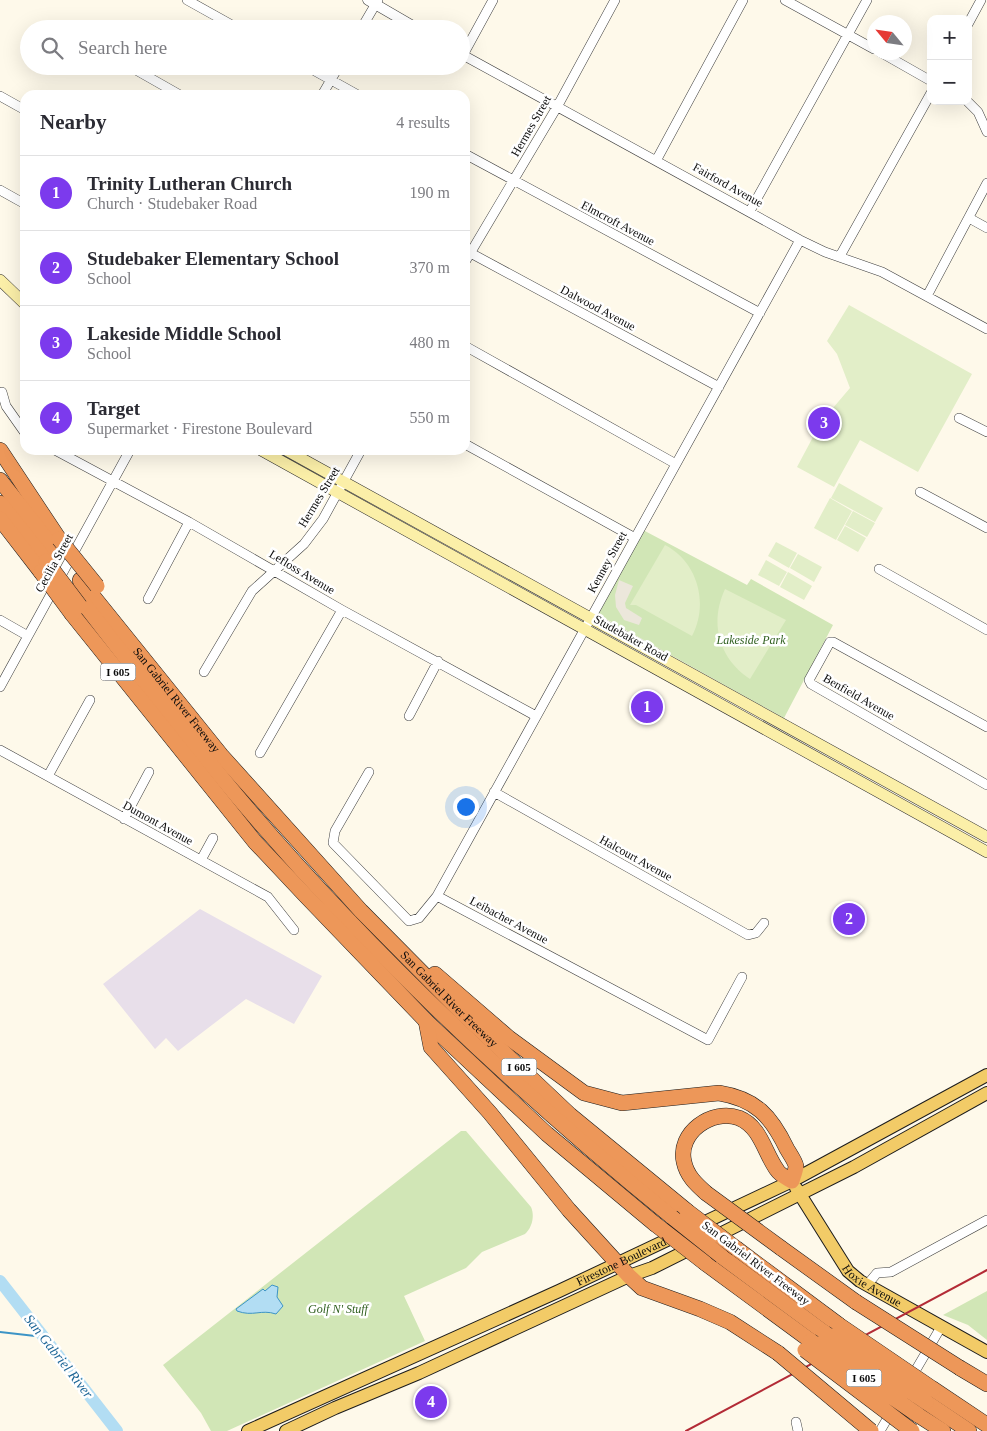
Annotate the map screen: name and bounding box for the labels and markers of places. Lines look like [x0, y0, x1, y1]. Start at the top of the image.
pin: 3 [808, 404, 840, 442]
pin: 1 [631, 688, 663, 726]
pin: 2 [833, 900, 865, 938]
pin: 4 [415, 1383, 447, 1421]

